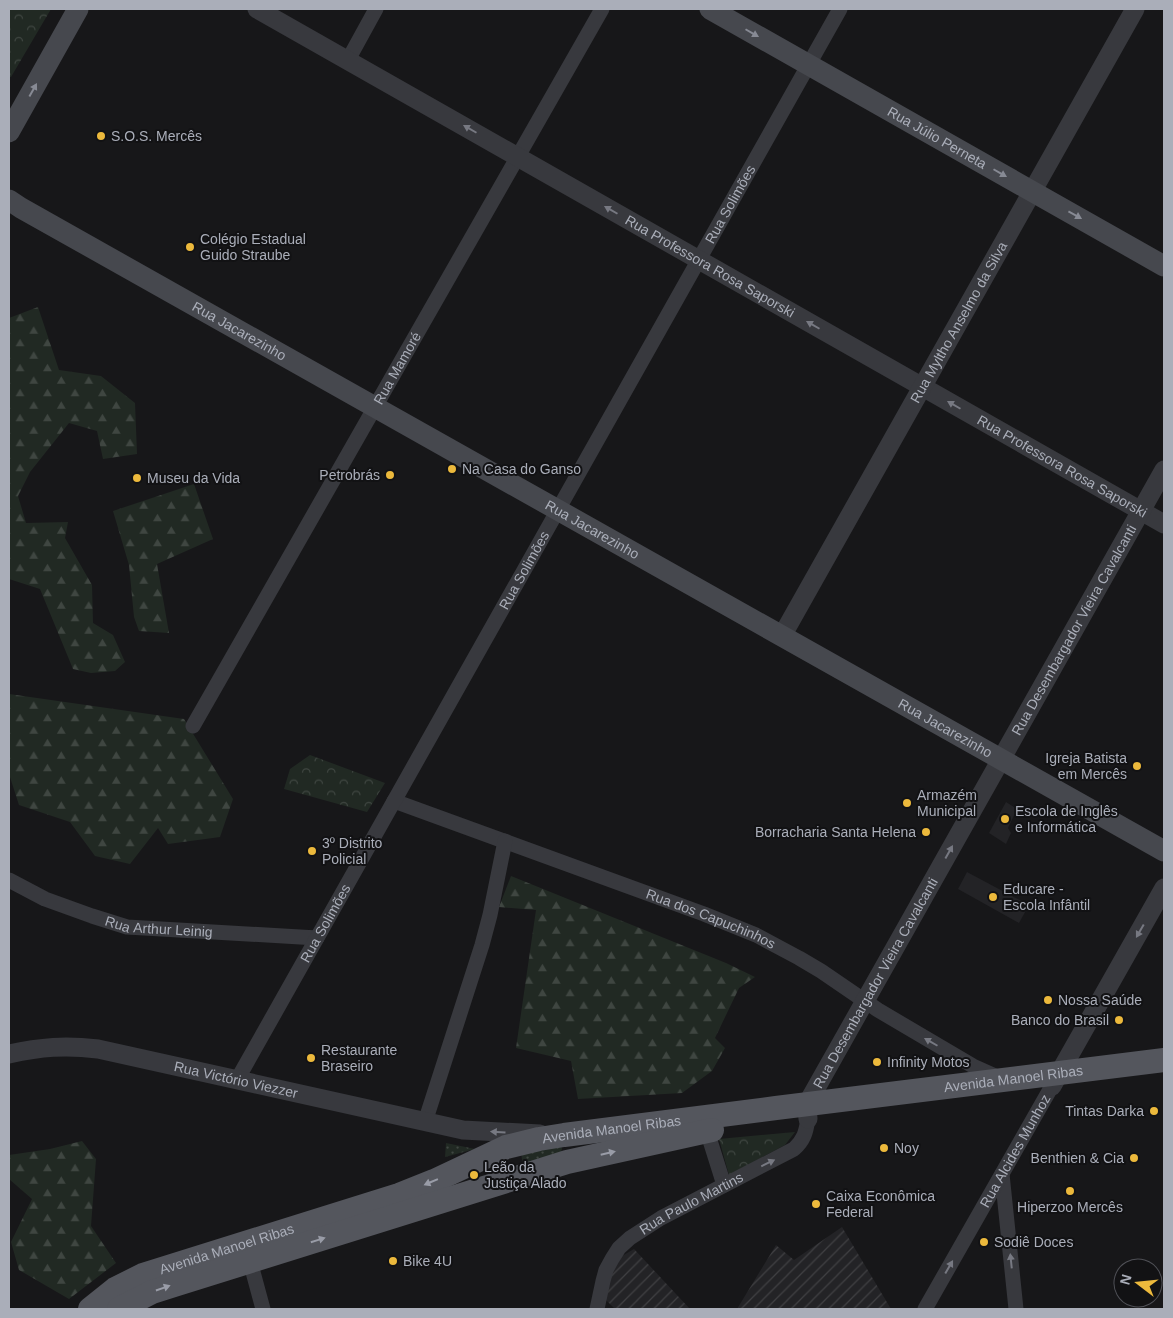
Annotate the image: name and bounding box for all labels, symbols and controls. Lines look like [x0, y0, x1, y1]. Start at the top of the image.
one-way arrow [746, 28, 759, 37]
one-way arrow [28, 83, 37, 96]
street label: Rua Júlio Perneta [885, 103, 990, 172]
one-way arrow [463, 125, 476, 134]
place label: S.O.S. Mercês [111, 128, 202, 144]
marker: S.O.S. Mercês [95, 130, 107, 142]
street label: Rua Solimões [702, 162, 758, 246]
one-way arrow [994, 169, 1007, 178]
one-way arrow [604, 205, 618, 214]
one-way arrow [1068, 211, 1081, 220]
street label: Rua Professora Rosa Saporski [622, 212, 798, 321]
place label: Colégio Estadual Guido Straube [200, 231, 306, 263]
street label: Rua Myltho Anselmo da Silva [907, 239, 1010, 406]
marker: Colégio Estadual Guido Straube [184, 241, 196, 253]
street label: Rua Jacarezinho [190, 298, 289, 364]
one-way arrow [807, 320, 820, 329]
street label: Rua Mamoré [370, 329, 424, 407]
one-way arrow [947, 401, 962, 409]
street label: Rua Professora Rosa Saporski [975, 412, 1150, 521]
place label: Na Casa do Ganso [462, 461, 581, 477]
marker: Na Casa do Ganso [446, 463, 458, 475]
place label: Petrobrás [319, 467, 380, 483]
marker: Petrobrás [384, 469, 396, 481]
place label: Museu da Vida [147, 470, 240, 486]
marker: Museu da Vida [131, 472, 143, 484]
street label: Rua Jacarezinho [543, 497, 642, 562]
street label: Rua Desembargador Vieira Cavalcanti [1008, 522, 1139, 738]
street label: Rua Solimões [496, 528, 552, 612]
street label: Rua Jacarezinho [896, 695, 995, 761]
place label: Igreja Batista em Mercês [1045, 750, 1127, 782]
marker: Igreja Batista em Mercês [1131, 760, 1143, 772]
place label: Armazém Municipal [917, 787, 977, 819]
marker: Armazém Municipal [901, 797, 913, 809]
place label: Escola de Inglês e Informática [1015, 803, 1118, 835]
marker: Escola de Inglês e Informática [999, 813, 1011, 825]
place label: Borracharia Santa Helena [755, 824, 916, 840]
marker: Borracharia Santa Helena [920, 826, 932, 838]
place label: 3º Distrito Policial [322, 835, 383, 867]
marker: 3º Distrito Policial [306, 845, 318, 857]
one-way arrow [945, 845, 953, 860]
street label: Rua Desembargador Vieira Cavalcanti [810, 875, 941, 1091]
street label: Rua Solimões [297, 881, 354, 965]
place label: Educare - Escola Infântil [1003, 881, 1090, 913]
street label: Rua dos Capuchinhos [644, 886, 778, 952]
marker: Educare - Escola Infântil [987, 891, 999, 903]
street label: Rua Arthur Leinig [103, 913, 213, 940]
one-way arrow [1136, 924, 1145, 937]
place label: Nossa Saúde [1058, 992, 1142, 1008]
marker: Nossa Saúde [1042, 994, 1054, 1006]
place label: Banco do Brasil [1011, 1012, 1109, 1028]
marker: Banco do Brasil [1113, 1014, 1125, 1026]
one-way arrow [924, 1037, 937, 1046]
place label: Restaurante Braseiro [321, 1042, 397, 1074]
marker: Restaurante Braseiro [305, 1052, 317, 1064]
place label: Infinity Motos [887, 1054, 969, 1070]
marker: Infinity Motos [871, 1056, 883, 1068]
street label: Rua Victório Viezzer [173, 1058, 300, 1101]
street label: Avenida Manoel Ribas [943, 1062, 1084, 1095]
street label: Rua Alcides Munhoz [976, 1091, 1054, 1210]
place label: Tintas Darka [1065, 1103, 1144, 1119]
marker: Tintas Darka [1148, 1105, 1160, 1117]
street label: Avenida Manoel Ribas [541, 1112, 682, 1146]
one-way arrow [489, 1127, 505, 1135]
place label: Noy [894, 1140, 919, 1156]
marker: Noy [878, 1142, 890, 1154]
one-way arrow [600, 1149, 615, 1157]
place label: Benthien & Cia [1031, 1150, 1124, 1166]
marker: Benthien & Cia [1128, 1152, 1140, 1164]
place label: Leão da Justiça Alado [484, 1159, 567, 1191]
one-way arrow [761, 1159, 775, 1167]
marker: Leão da Justiça Alado [468, 1169, 480, 1181]
street label: Rua Paulo Martins [636, 1169, 746, 1238]
one-way arrow [424, 1178, 439, 1186]
marker: Hiperzoo Mercês [1064, 1185, 1076, 1197]
place label: Caixa Econômica Federal [826, 1188, 935, 1220]
marker: Caixa Econômica Federal [810, 1198, 822, 1210]
place label: Hiperzoo Mercês [1017, 1199, 1123, 1215]
street label: Avenida Manoel Ribas [157, 1220, 296, 1277]
place label: Sodiê Doces [994, 1234, 1073, 1250]
one-way arrow [311, 1235, 326, 1243]
marker: Sodiê Doces [978, 1236, 990, 1248]
one-way arrow [1007, 1252, 1015, 1268]
place label: Bike 4U [403, 1253, 452, 1269]
marker: Bike 4U [387, 1255, 399, 1267]
north arrow [1113, 1258, 1163, 1308]
one-way arrow [945, 1260, 954, 1273]
text: N [1116, 1272, 1135, 1286]
one-way arrow [156, 1284, 171, 1292]

